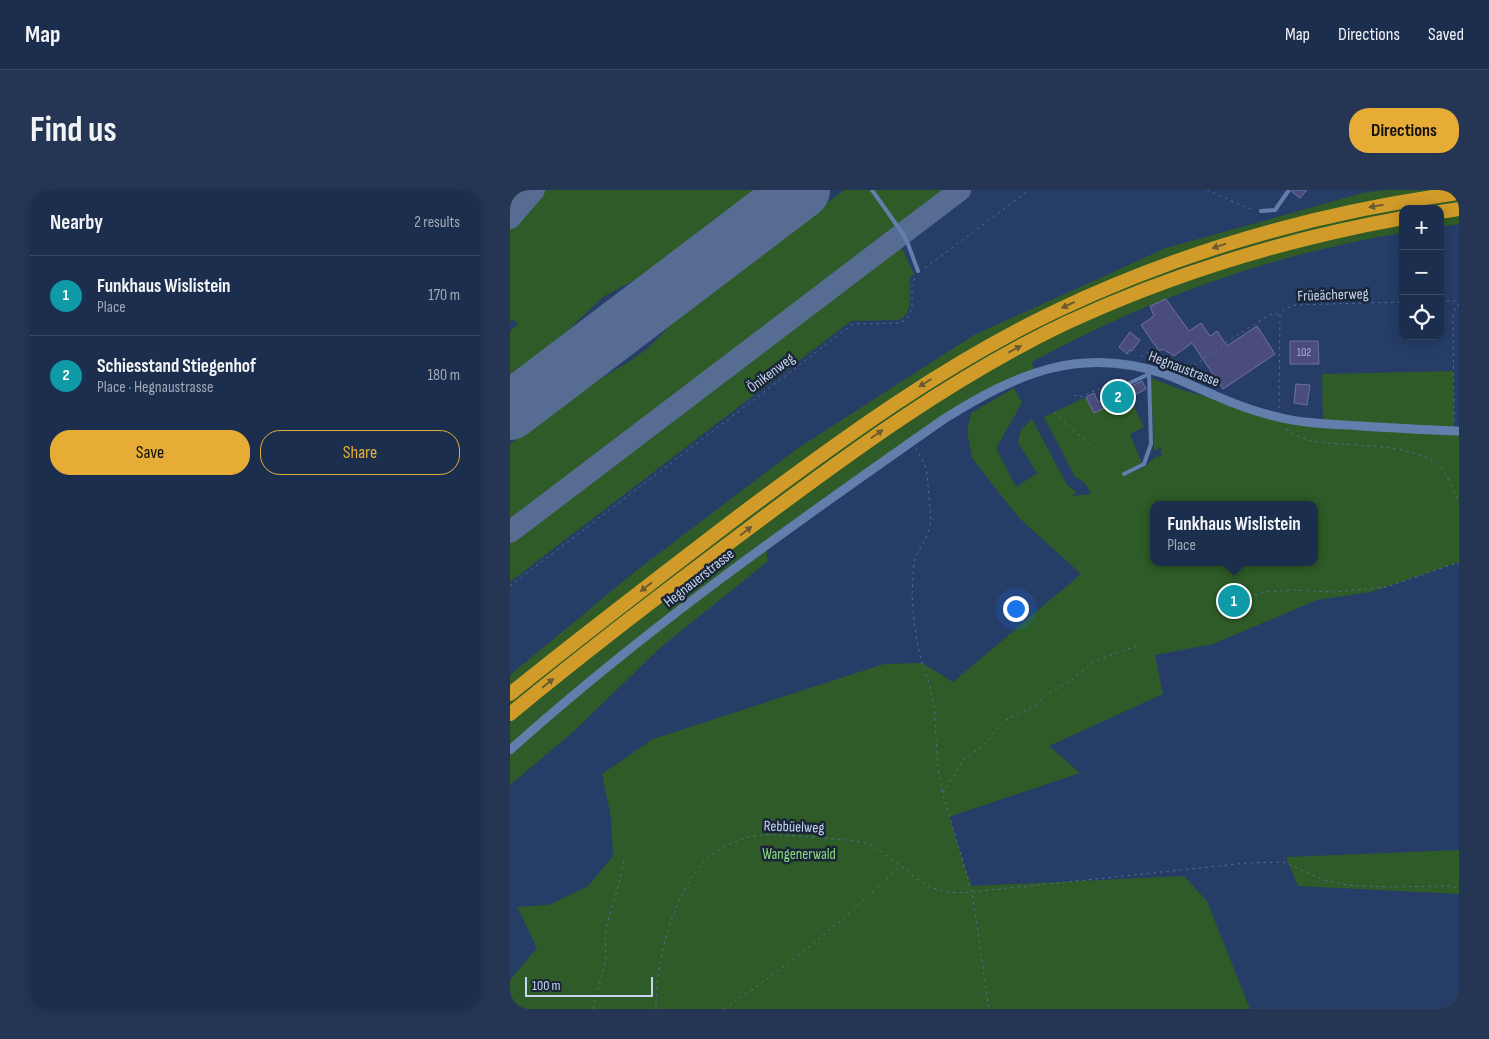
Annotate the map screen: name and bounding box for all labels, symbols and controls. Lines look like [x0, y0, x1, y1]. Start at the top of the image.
text: Map [25, 20, 60, 49]
text: Map [1285, 24, 1310, 45]
text: Directions [1338, 24, 1400, 45]
text: Saved [1428, 24, 1464, 45]
button: Directions [1349, 108, 1459, 153]
text: Find us [30, 109, 117, 152]
one-way arrow [1368, 203, 1384, 211]
map controls [1399, 205, 1444, 340]
button: + [1399, 205, 1444, 250]
text: Nearby [50, 210, 103, 235]
text: 2 results [414, 213, 460, 232]
one-way arrow [1211, 243, 1226, 251]
button: − [1399, 250, 1444, 295]
text: Funkhaus Wislistein [97, 275, 231, 298]
street label: Früeächerweg [1297, 284, 1369, 306]
text: 1 [63, 286, 69, 305]
text: 170 m [428, 286, 460, 305]
button: locate [1399, 295, 1444, 340]
text: Place [97, 298, 126, 317]
one-way arrow [1061, 302, 1075, 310]
one-way arrow [1008, 345, 1022, 354]
house number: 102 [1297, 345, 1311, 360]
street label: Hegnaustrasse [1146, 347, 1222, 391]
street label: Önikenweg [743, 349, 799, 397]
text: Schiesstand Stiegenhof [97, 355, 256, 378]
text: 2 [62, 366, 70, 385]
text: 180 m [427, 366, 460, 385]
text: Place · Hegnaustrasse [97, 378, 213, 397]
pin: 2 [1102, 378, 1134, 416]
one-way arrow [919, 379, 932, 388]
one-way arrow [870, 429, 883, 439]
button: Save [50, 430, 250, 475]
button: Share [260, 430, 460, 475]
popup [1150, 501, 1318, 566]
text: Funkhaus Wislistein [1167, 513, 1301, 536]
one-way arrow [739, 525, 752, 536]
text: Place [1167, 536, 1196, 555]
street label: Hegnauerstrasse [660, 544, 738, 612]
one-way arrow [640, 582, 653, 593]
pin: 1 [1218, 582, 1250, 620]
your location [1003, 596, 1029, 622]
one-way arrow [541, 678, 554, 689]
street label: Rebbüelweg [763, 816, 825, 838]
park label: Wangenerwald [762, 845, 836, 864]
scale bar [525, 974, 652, 997]
text: 100 m [532, 977, 561, 994]

